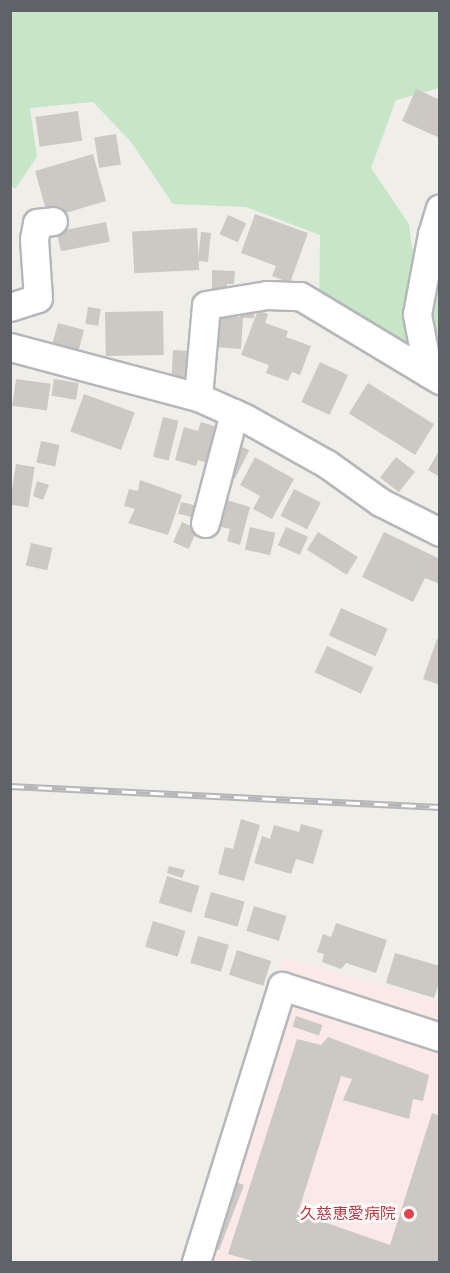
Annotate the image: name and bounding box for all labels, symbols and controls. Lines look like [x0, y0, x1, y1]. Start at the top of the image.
place label: 久慈恵愛病院 [300, 1204, 396, 1224]
marker: 久慈恵愛病院 [400, 1205, 418, 1223]

